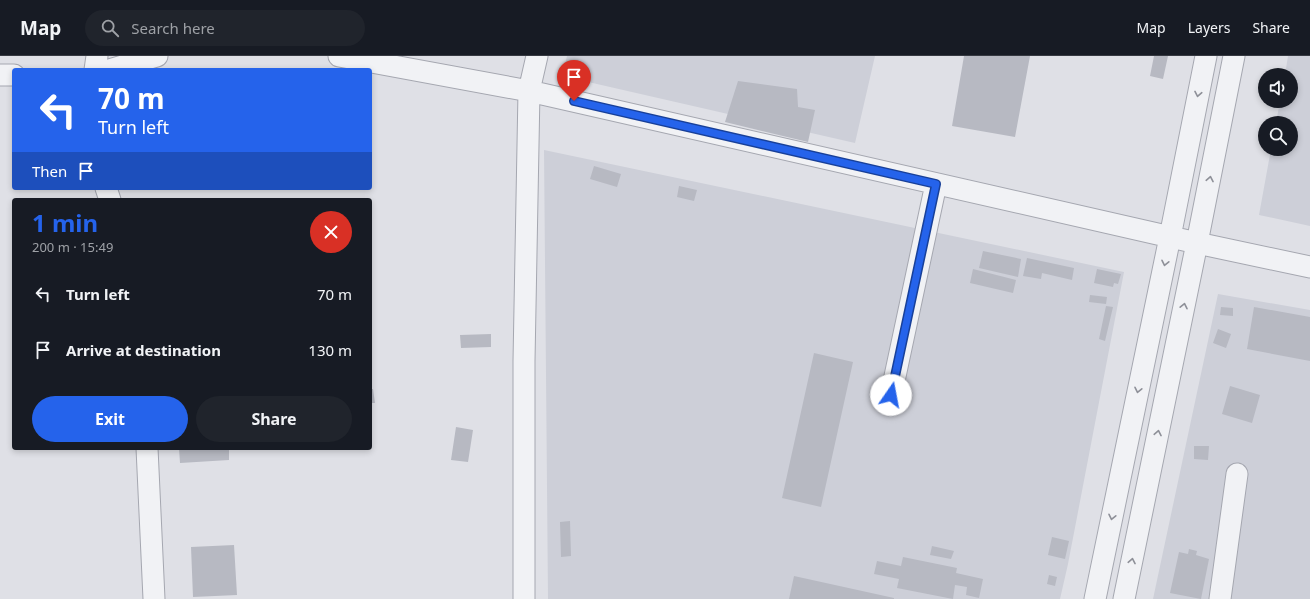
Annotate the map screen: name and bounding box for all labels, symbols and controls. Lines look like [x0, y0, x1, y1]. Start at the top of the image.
search box [85, 10, 365, 46]
text: Map [20, 15, 61, 41]
icon: search [99, 17, 121, 39]
text: Search here [131, 18, 215, 38]
text: Map [1137, 18, 1166, 37]
text: Layers [1188, 18, 1230, 37]
text: Share [1252, 18, 1290, 37]
pin [557, 60, 591, 101]
icon: arrive [563, 66, 585, 88]
map controls [1258, 68, 1298, 156]
button: sound [1258, 68, 1298, 108]
text: 70 m [98, 79, 165, 117]
icon: left [32, 84, 84, 136]
one-way arrow [1195, 91, 1203, 97]
text: Turn left [98, 115, 169, 139]
button: search [1258, 116, 1298, 156]
icon: arrive [75, 160, 97, 182]
text: Then [32, 161, 67, 181]
one-way arrow [1205, 176, 1214, 182]
text: 1 min [32, 206, 98, 239]
button: close [310, 211, 352, 253]
text: 200 m · 15:49 [32, 238, 113, 256]
one-way arrow [1161, 260, 1169, 266]
icon: left [32, 283, 54, 305]
text: Turn left [66, 284, 130, 304]
text: 70 m [317, 284, 352, 304]
one-way arrow [1180, 303, 1188, 309]
icon: arrive [32, 339, 54, 361]
text: Arrive at destination [66, 340, 221, 360]
text: 130 m [308, 340, 352, 360]
position arrow [870, 374, 912, 416]
one-way arrow [1135, 387, 1143, 393]
button: Exit [32, 396, 188, 442]
button: Share [196, 396, 352, 442]
one-way arrow [1153, 430, 1161, 436]
one-way arrow [1108, 514, 1117, 521]
one-way arrow [1127, 558, 1136, 564]

